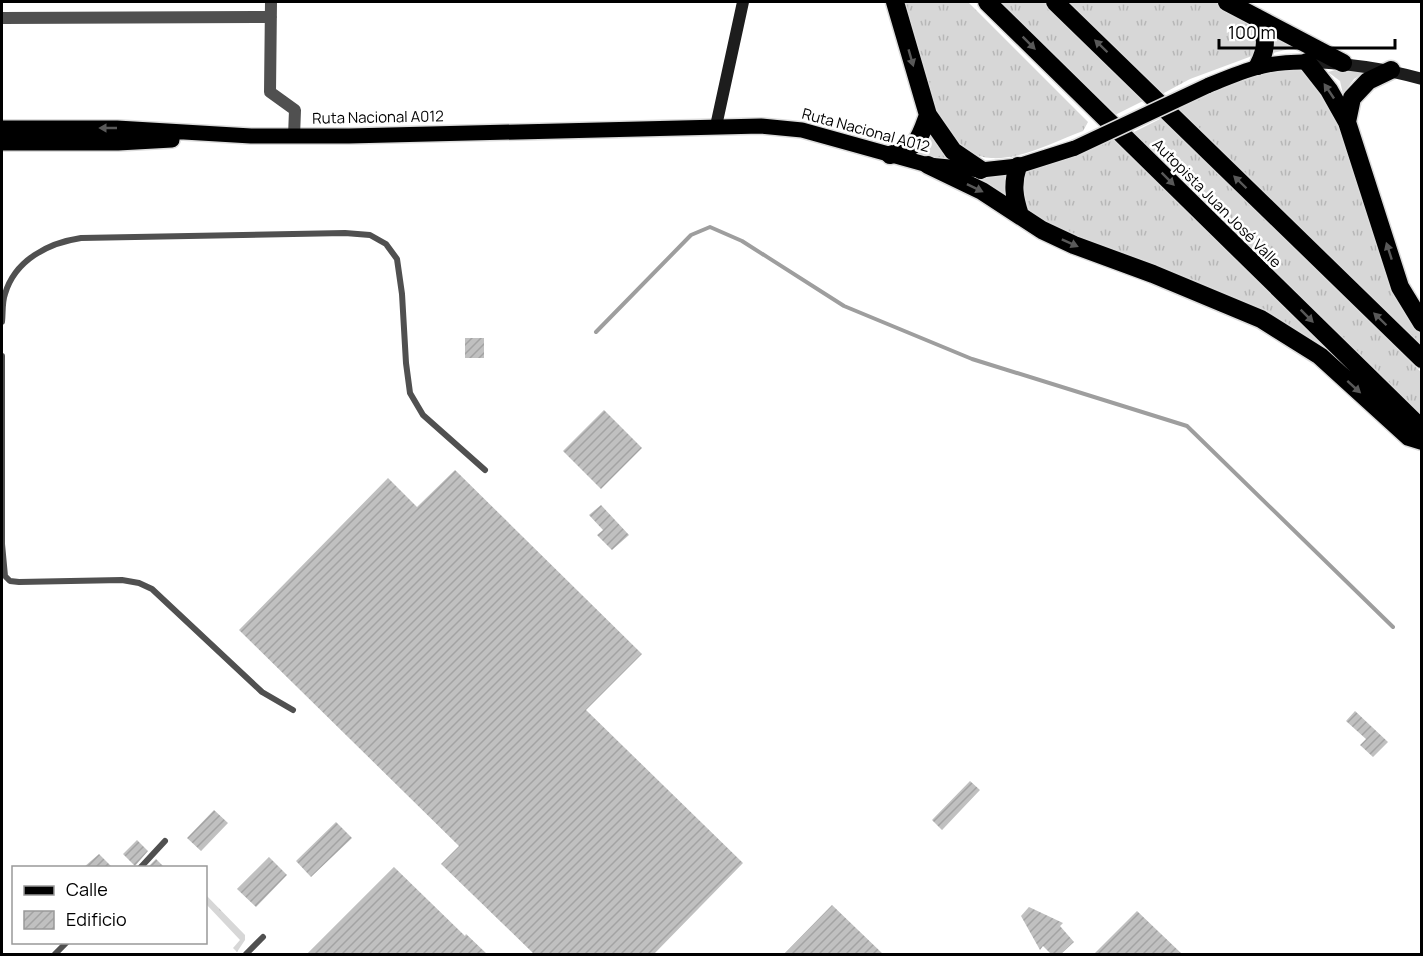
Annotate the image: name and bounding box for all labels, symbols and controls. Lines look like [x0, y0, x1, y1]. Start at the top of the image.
scale bar [1219, 12, 1394, 50]
text: 100 m [1228, 20, 1276, 44]
one-way arrow [1022, 35, 1036, 49]
one-way arrow [1093, 39, 1108, 53]
one-way arrow [907, 49, 917, 67]
one-way arrow [1323, 83, 1335, 99]
street label: Ruta Nacional A012 [800, 103, 932, 157]
street label: Ruta Nacional A012 [312, 105, 444, 129]
one-way arrow [99, 123, 118, 133]
street label: Autopista Juan José Valle [1148, 134, 1286, 272]
one-way arrow [1161, 172, 1175, 187]
one-way arrow [1234, 176, 1248, 190]
one-way arrow [967, 183, 984, 193]
one-way arrow [1062, 239, 1079, 248]
one-way arrow [1383, 242, 1393, 260]
one-way arrow [1299, 309, 1313, 323]
one-way arrow [1373, 312, 1387, 326]
one-way arrow [1346, 380, 1361, 393]
legend [12, 866, 207, 944]
text: Calle [66, 877, 108, 901]
text: Edificio [66, 907, 127, 931]

